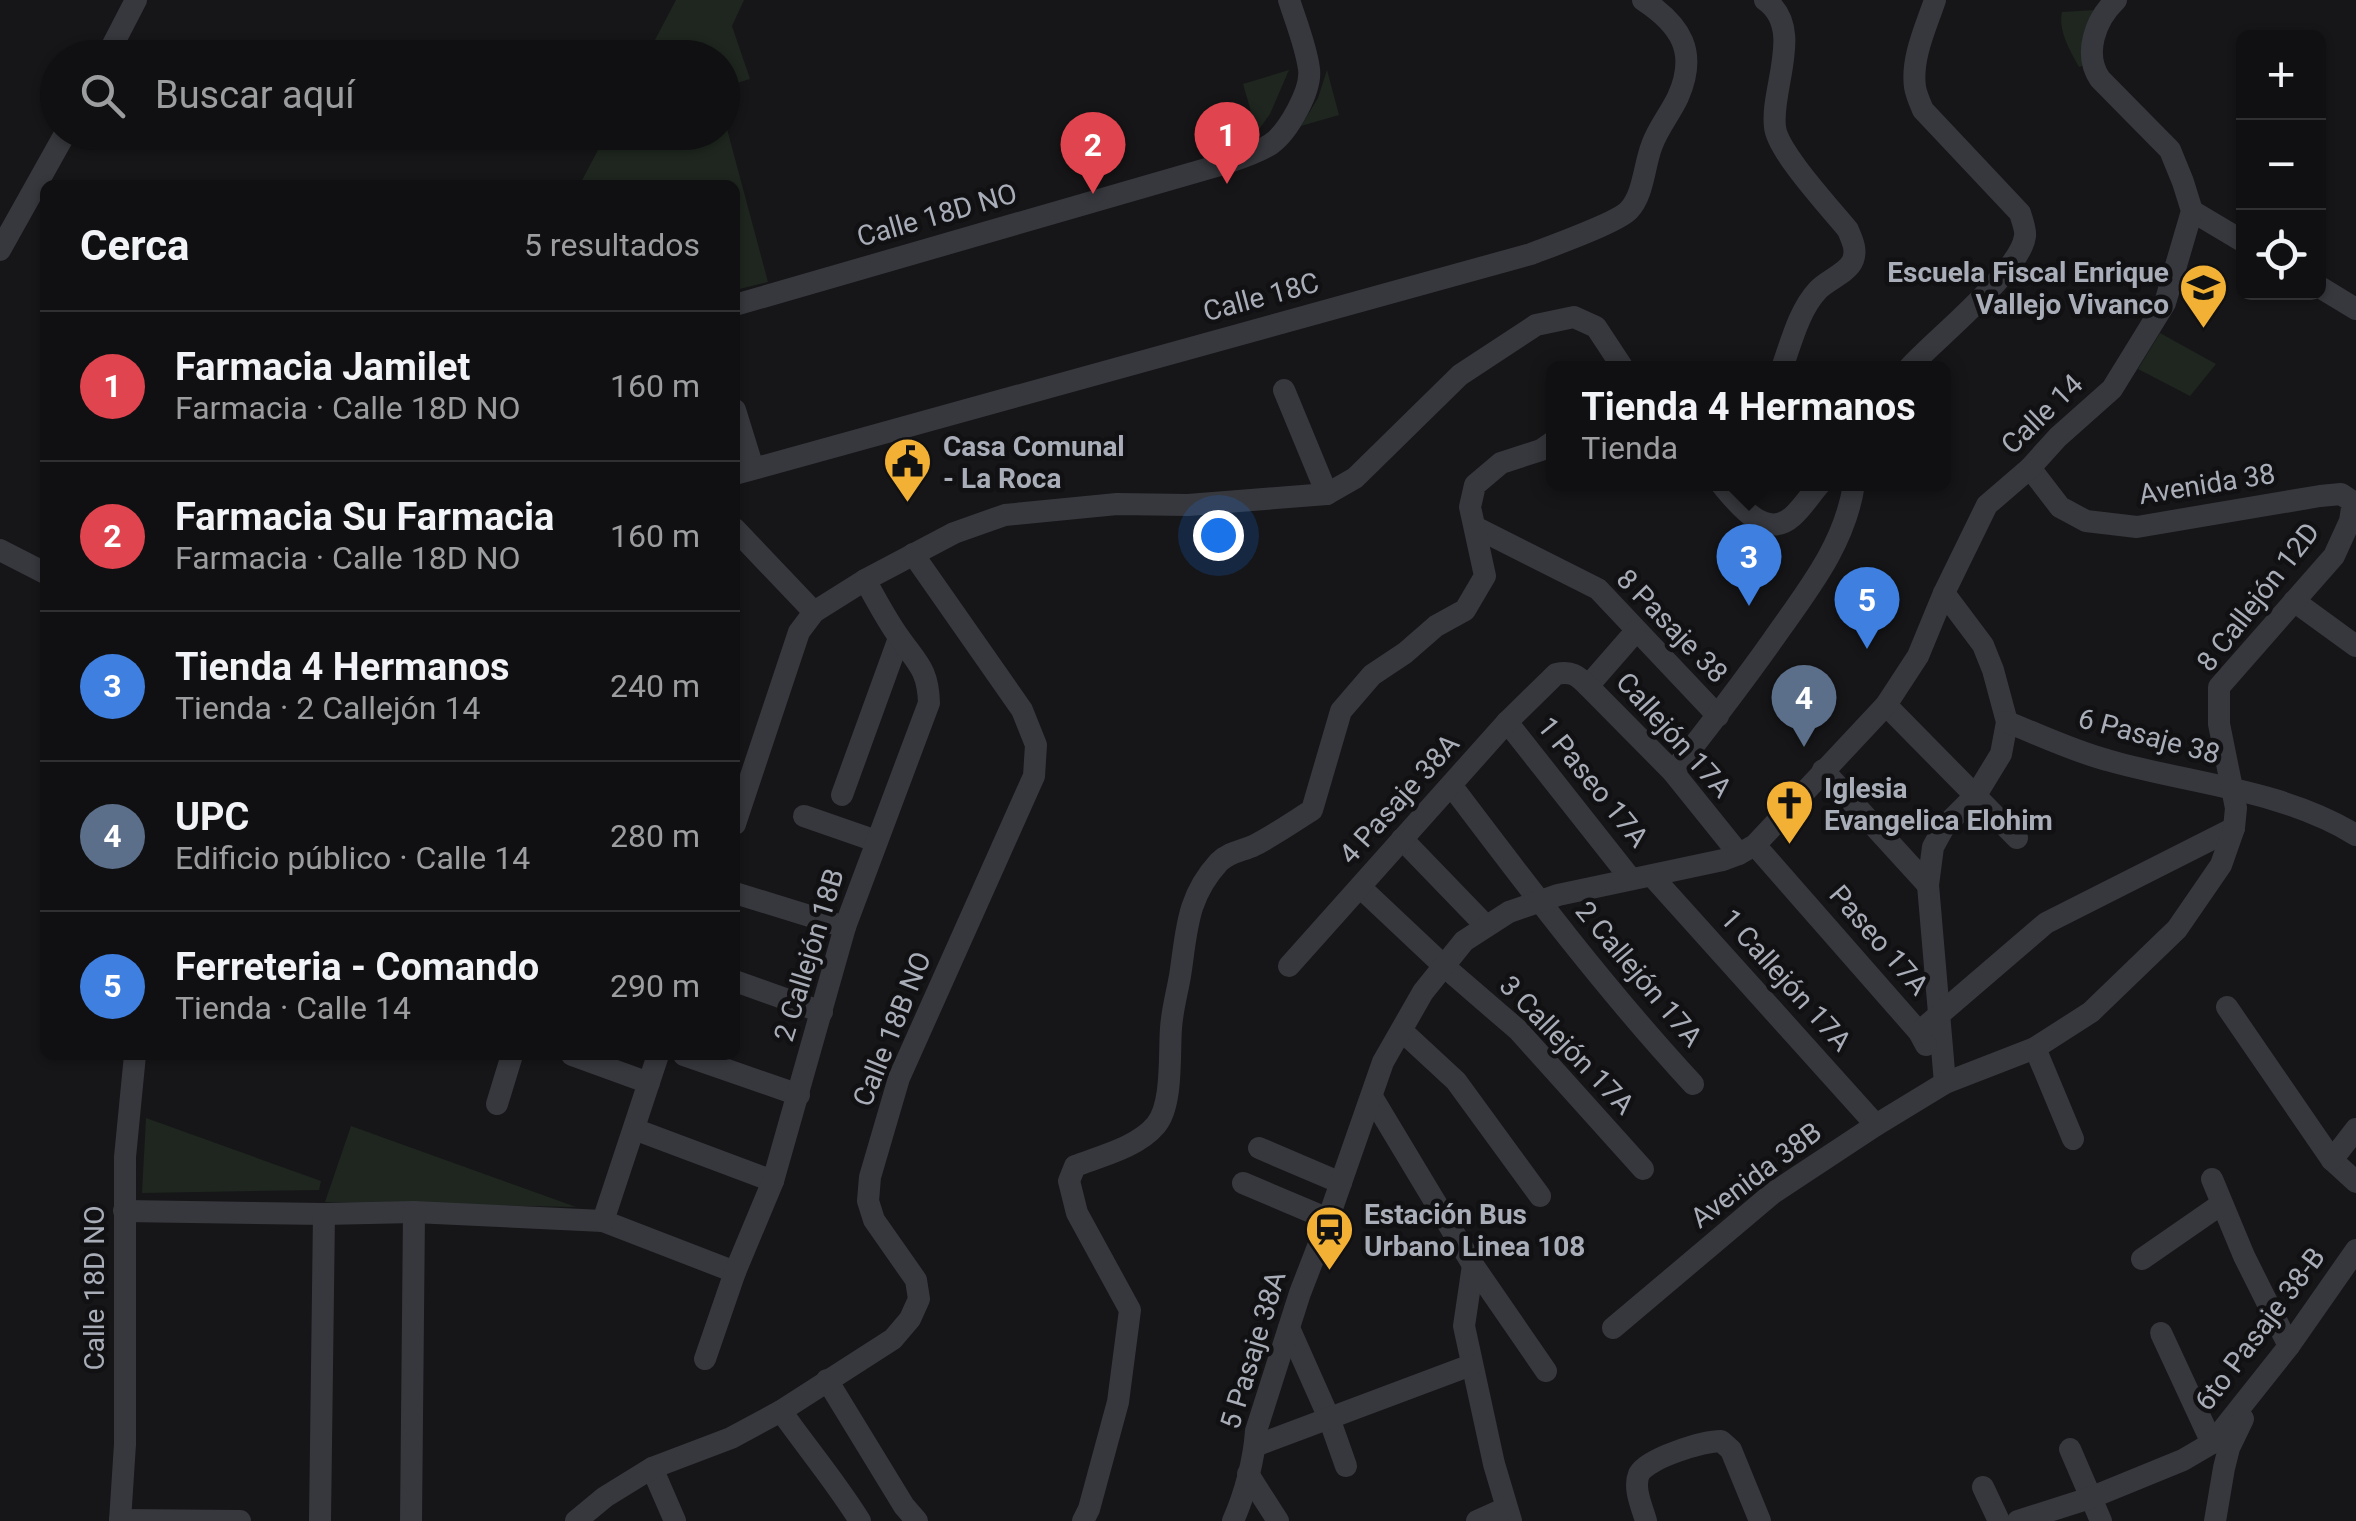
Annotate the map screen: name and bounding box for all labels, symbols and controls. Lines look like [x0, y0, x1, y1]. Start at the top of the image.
map controls [2236, 30, 2326, 300]
button: + [2236, 30, 2326, 120]
search box [40, 40, 740, 150]
icon: search [75, 68, 130, 123]
text: Buscar aquí [155, 73, 355, 117]
pin: 1 [1194, 101, 1260, 184]
pin: 2 [1060, 111, 1126, 194]
button: − [2236, 120, 2326, 210]
street label: Calle 18D NO [853, 176, 1021, 254]
button: locate [2236, 210, 2326, 300]
text: Cerca [80, 221, 190, 270]
text: 5 resultados [524, 226, 700, 264]
place label: Escuela Fiscal Enrique Vallejo Vivanco [1887, 256, 2169, 321]
school or university icon: Escuela Fiscal Enrique Vallejo Vivanco [2178, 262, 2230, 330]
street label: Calle 18C [1199, 266, 1323, 328]
text: Farmacia Jamilet [175, 345, 470, 389]
popup [1546, 361, 1951, 491]
text: 1 [103, 367, 122, 405]
text: 160 m [610, 367, 700, 405]
street label: Calle 14 [1994, 367, 2090, 461]
text: Tienda 4 Hermanos [1581, 385, 1916, 429]
text: Farmacia · Calle 18D NO [175, 389, 521, 427]
text: Tienda [1581, 429, 1678, 467]
place label: Casa Comunal - La Roca [943, 430, 1125, 495]
public building icon: Casa Comunal - La Roca [882, 436, 934, 504]
street label: Avenida 38 [2136, 457, 2278, 511]
text: Farmacia Su Farmacia [175, 495, 554, 539]
your location [1193, 510, 1244, 561]
street label: 8 Callejón 12D [2190, 516, 2326, 678]
text: 2 [103, 517, 122, 555]
text: 160 m [610, 517, 700, 555]
pin: 3 [1716, 524, 1782, 606]
text: Farmacia · Calle 18D NO [175, 539, 521, 577]
street label: 8 Pasaje 38 [1610, 562, 1734, 690]
pin: 5 [1834, 566, 1900, 649]
text: Tienda 4 Hermanos [175, 645, 510, 689]
pin: 4 [1772, 664, 1836, 747]
street label: Callejón 17A [1609, 666, 1739, 804]
text: 3 [103, 667, 122, 705]
text: 240 m [610, 667, 700, 705]
text: Tienda · 2 Callejón 14 [175, 689, 480, 727]
street label: 6 Pasaje 38 [2075, 701, 2223, 771]
street label: 1 Paseo 17A [1531, 710, 1655, 854]
street label: 4 Pasaje 38A [1332, 727, 1466, 871]
place label: Iglesia Evangelica Elohim [1824, 772, 2053, 837]
church icon: Iglesia Evangelica Elohim [1763, 778, 1815, 846]
text: UPC [175, 795, 249, 839]
text: 4 [103, 817, 122, 855]
text: 280 m [610, 817, 700, 855]
text: Edificio público · Calle 14 [175, 839, 530, 877]
street label: 2 Callejón 18B [767, 865, 851, 1045]
street label: Paseo 17A [1822, 878, 1936, 1002]
street label: 2 Callejón 17A [1569, 895, 1709, 1053]
street label: 1 Callejón 17A [1714, 902, 1858, 1058]
text: Ferreteria - Comando [175, 945, 539, 989]
street label: Calle 18B NO [846, 947, 938, 1111]
text: 5 [103, 967, 122, 1005]
text: 290 m [610, 967, 700, 1005]
street label: 3 Callejón 17A [1493, 969, 1641, 1121]
text: Tienda · Calle 14 [175, 989, 411, 1027]
street label: Avenida 38B [1684, 1115, 1828, 1235]
place label: Estación Bus Urbano Linea 108 [1364, 1198, 1585, 1263]
station icon: Estación Bus Urbano Linea 108 [1303, 1204, 1355, 1272]
street label: Calle 18D NO [78, 1206, 111, 1370]
street label: 6to Pasaje 38-B [2188, 1241, 2332, 1417]
street label: 5 Pasaje 38A [1213, 1267, 1293, 1433]

